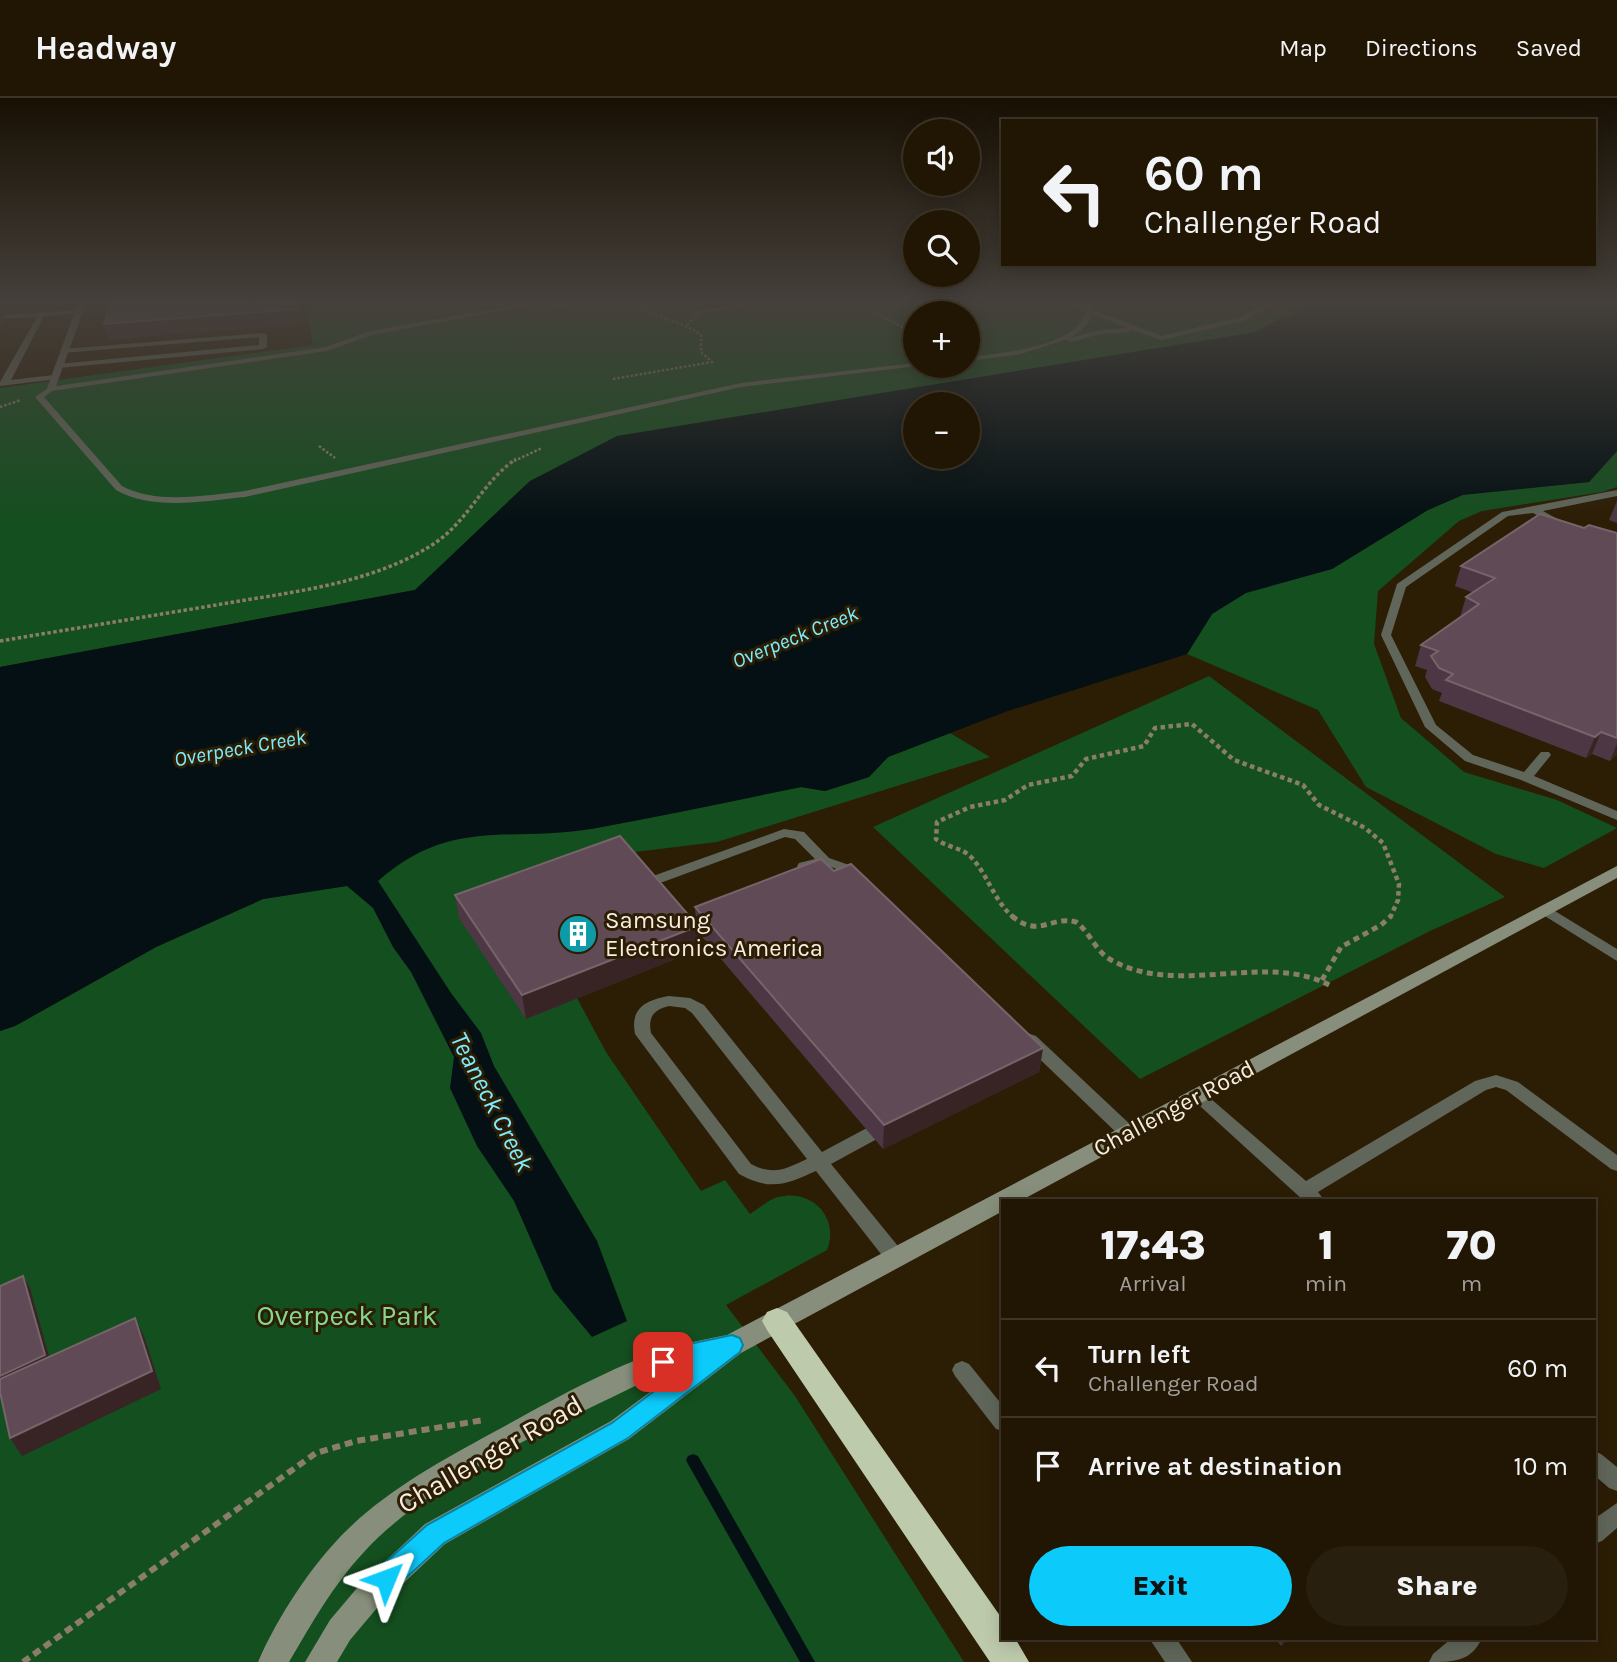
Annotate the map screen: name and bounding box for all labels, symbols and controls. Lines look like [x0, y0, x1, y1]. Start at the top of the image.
text: Headway [35, 29, 176, 67]
text: Map [1279, 34, 1327, 62]
text: Directions [1365, 34, 1478, 62]
text: Saved [1516, 34, 1582, 62]
map controls [903, 119, 980, 469]
button: sound [903, 119, 980, 196]
text: 60 m [1144, 145, 1264, 202]
icon: left [1029, 147, 1120, 238]
text: Challenger Road [1144, 204, 1382, 241]
button: search [903, 210, 980, 287]
button: + [903, 301, 980, 378]
button: − [903, 392, 980, 469]
water label: Overpeck Creek [729, 601, 862, 673]
water label: Overpeck Creek [172, 725, 308, 771]
place label: Samsung Electronics America [605, 906, 823, 962]
building icon: Samsung Electronics America [557, 913, 599, 955]
water label: Teaneck Creek [444, 1027, 541, 1178]
street label: Challenger Road [1089, 1054, 1259, 1162]
text: 17:43 [1100, 1220, 1206, 1270]
text: 1 [1318, 1220, 1334, 1270]
text: 70 [1446, 1220, 1497, 1270]
text: Arrival [1119, 1270, 1187, 1297]
text: min [1305, 1270, 1347, 1297]
text: m [1461, 1270, 1482, 1297]
park label: Overpeck Park [256, 1299, 438, 1332]
pin [633, 1332, 693, 1392]
text: Turn left [1088, 1339, 1190, 1370]
icon: arrive [644, 1343, 682, 1381]
icon: left [1029, 1349, 1067, 1387]
text: 60 m [1507, 1353, 1568, 1384]
text: Challenger Road [1088, 1370, 1259, 1397]
street label: Challenger Road [392, 1388, 588, 1520]
icon: arrive [1029, 1447, 1067, 1485]
text: Arrive at destination [1088, 1451, 1342, 1482]
text: 10 m [1513, 1451, 1568, 1482]
position arrow [349, 1542, 423, 1616]
button: Exit [1029, 1546, 1292, 1626]
button: Share [1306, 1546, 1568, 1626]

